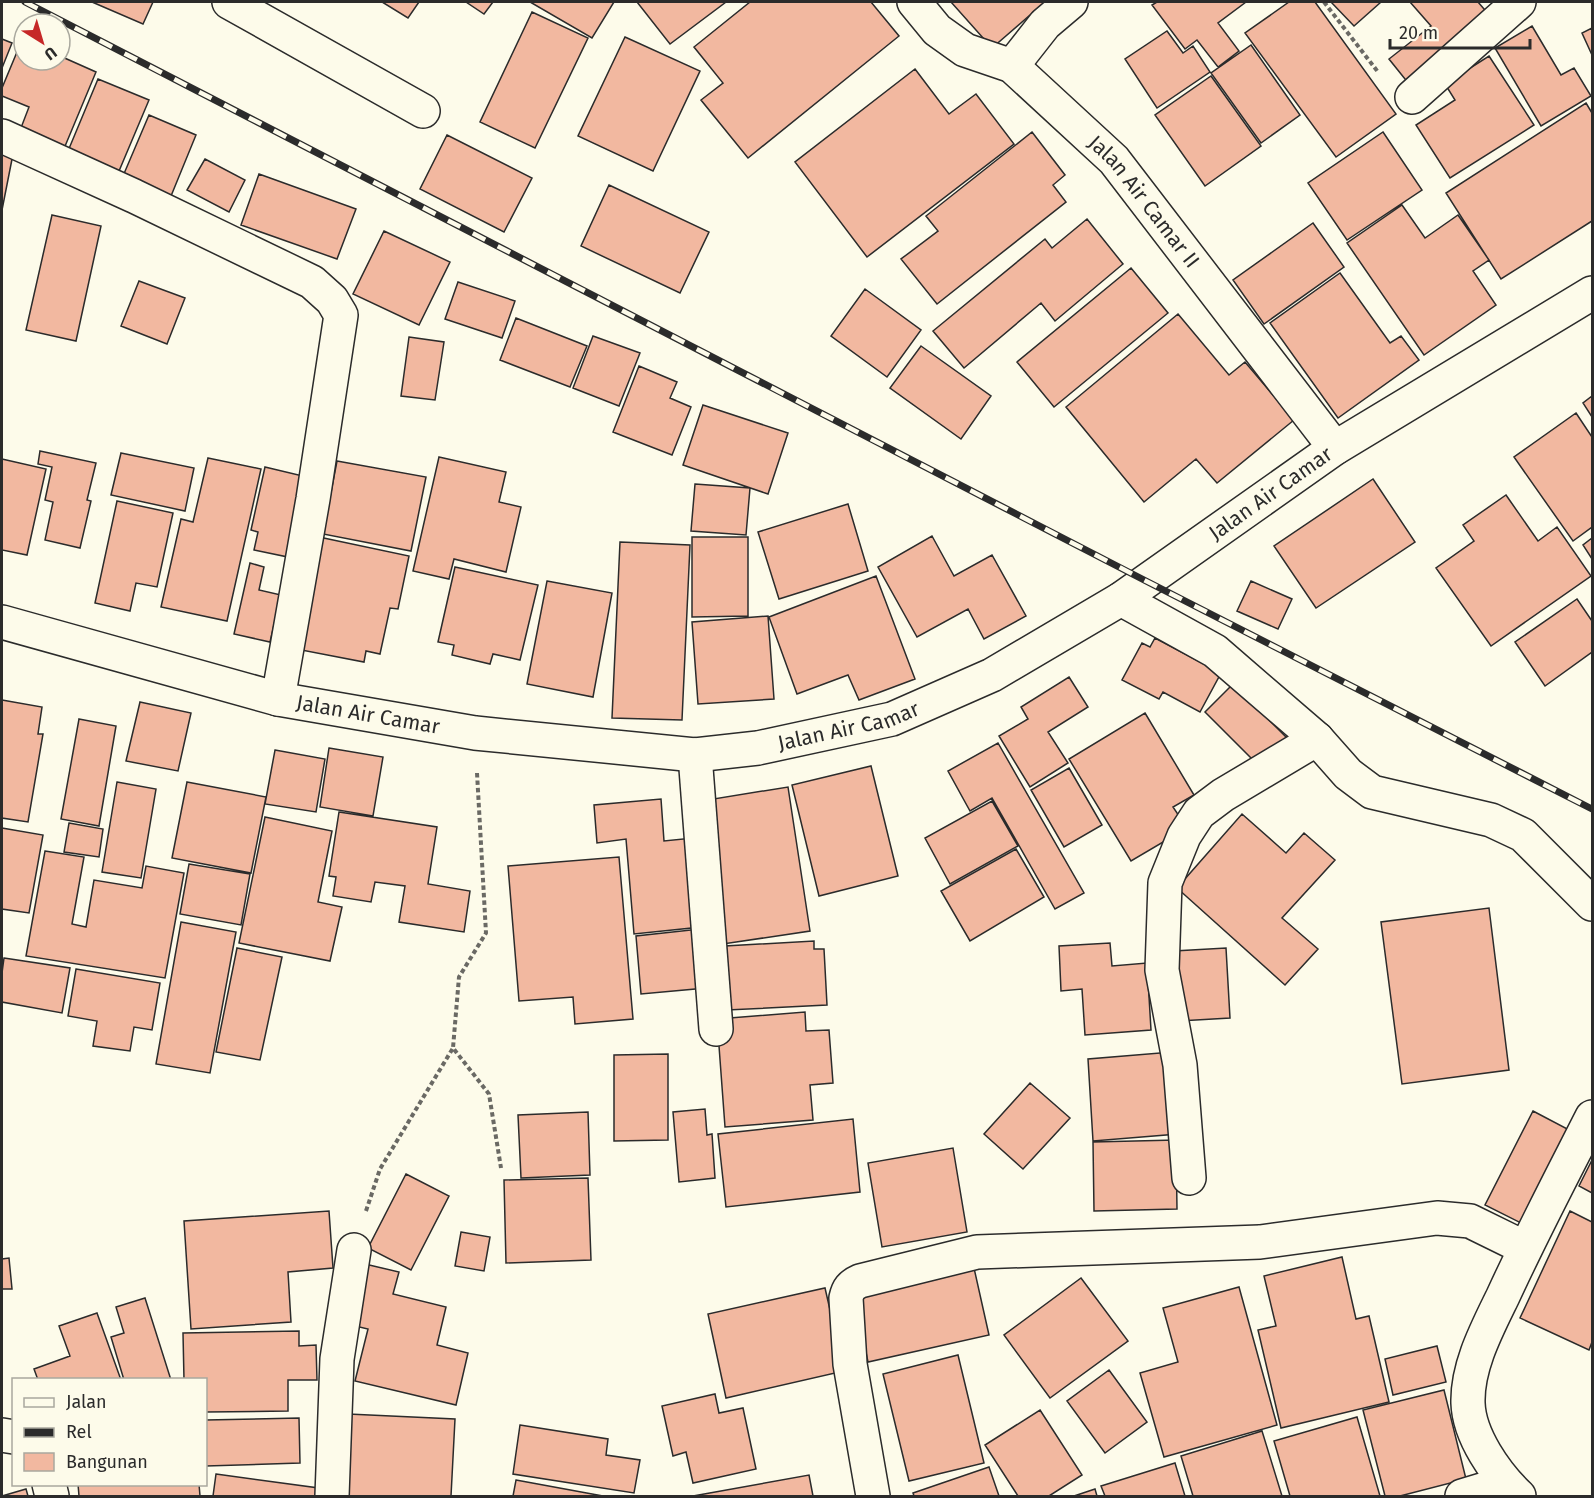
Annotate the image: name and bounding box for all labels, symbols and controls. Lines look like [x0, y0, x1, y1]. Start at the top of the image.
north arrow [12, 12, 72, 72]
scale bar [1390, 12, 1530, 50]
text: 20 m [1399, 22, 1438, 44]
text: U [41, 43, 61, 64]
street label: Jalan Air Camar II [1083, 130, 1205, 273]
street label: Jalan Air Camar [1204, 441, 1337, 546]
street label: Jalan Air Camar [294, 689, 442, 740]
street label: Jalan Air Camar [775, 696, 923, 756]
legend [12, 1378, 207, 1486]
text: Jalan [66, 1391, 107, 1413]
text: Rel [66, 1421, 92, 1443]
text: Bangunan [66, 1451, 148, 1473]

